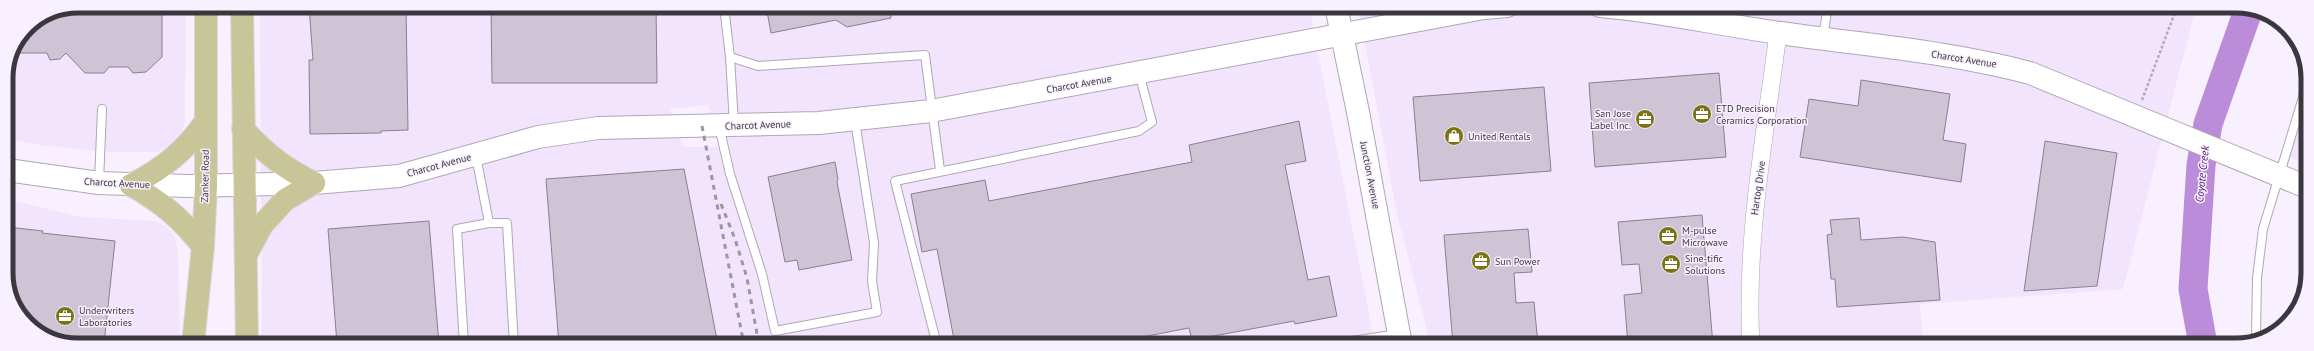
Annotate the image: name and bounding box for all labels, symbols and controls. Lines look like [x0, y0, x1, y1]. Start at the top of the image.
street label: Charcot Avenue [1930, 47, 1998, 71]
street label: Charcot Avenue [1045, 72, 1113, 96]
place label: ETD Precision Ceramics Corporation [1716, 102, 1807, 127]
office icon: ETD Precision Ceramics Corporation [1691, 103, 1713, 125]
place label: San Jose Label Inc. [1590, 107, 1631, 132]
office icon: San Jose Label Inc. [1634, 108, 1656, 130]
street label: Charcot Avenue [725, 117, 791, 133]
shop icon: United Rentals [1443, 125, 1465, 147]
place label: United Rentals [1468, 130, 1531, 143]
street label: Junction Avenue [1357, 139, 1383, 210]
water label: Coyote Creek [2192, 144, 2212, 203]
street label: Zanker Road [198, 150, 212, 202]
street label: Charcot Avenue [405, 150, 473, 180]
street label: Hartog Drive [1748, 160, 1768, 216]
street label: Charcot Avenue [84, 175, 150, 191]
place label: M-pulse Microwave [1682, 224, 1728, 249]
office icon: M-pulse Microwave [1657, 225, 1679, 247]
office icon: Sun Power [1470, 250, 1492, 272]
place label: Sine-tific Solutions [1685, 252, 1725, 277]
office icon: Sine-tific Solutions [1660, 253, 1682, 275]
place label: Sun Power [1495, 255, 1541, 268]
place label: Underwriters Laboratories [79, 304, 134, 329]
office icon: Underwriters Laboratories [54, 305, 76, 327]

